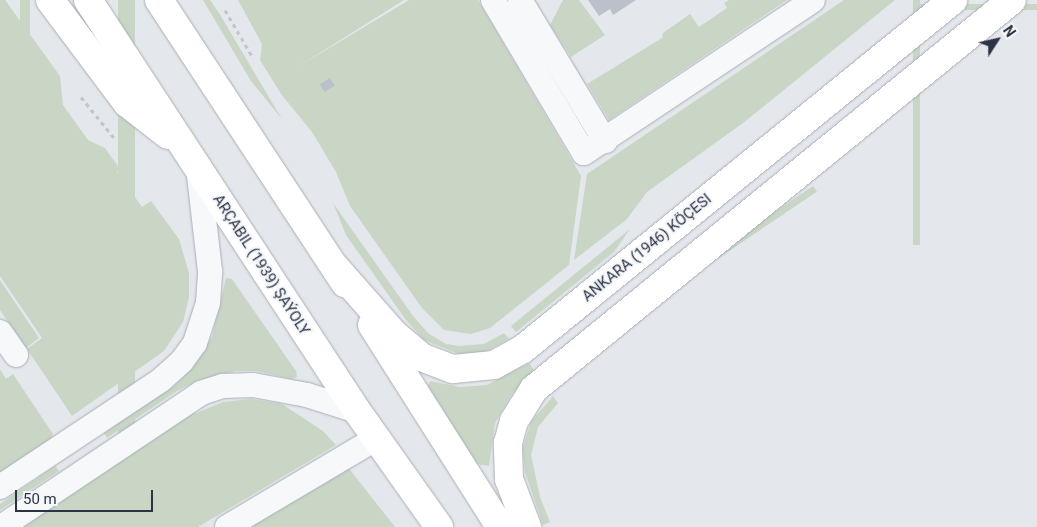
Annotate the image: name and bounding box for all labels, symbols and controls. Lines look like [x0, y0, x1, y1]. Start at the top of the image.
north arrow [972, 15, 1022, 65]
text: N [1000, 23, 1019, 40]
street label: ANKARA (1946) KÖÇESI [579, 190, 715, 306]
street label: ARÇABIL (1939) ŞAÝOLY [209, 191, 313, 339]
scale bar [18, 480, 155, 512]
text: 50 m [23, 490, 57, 508]

